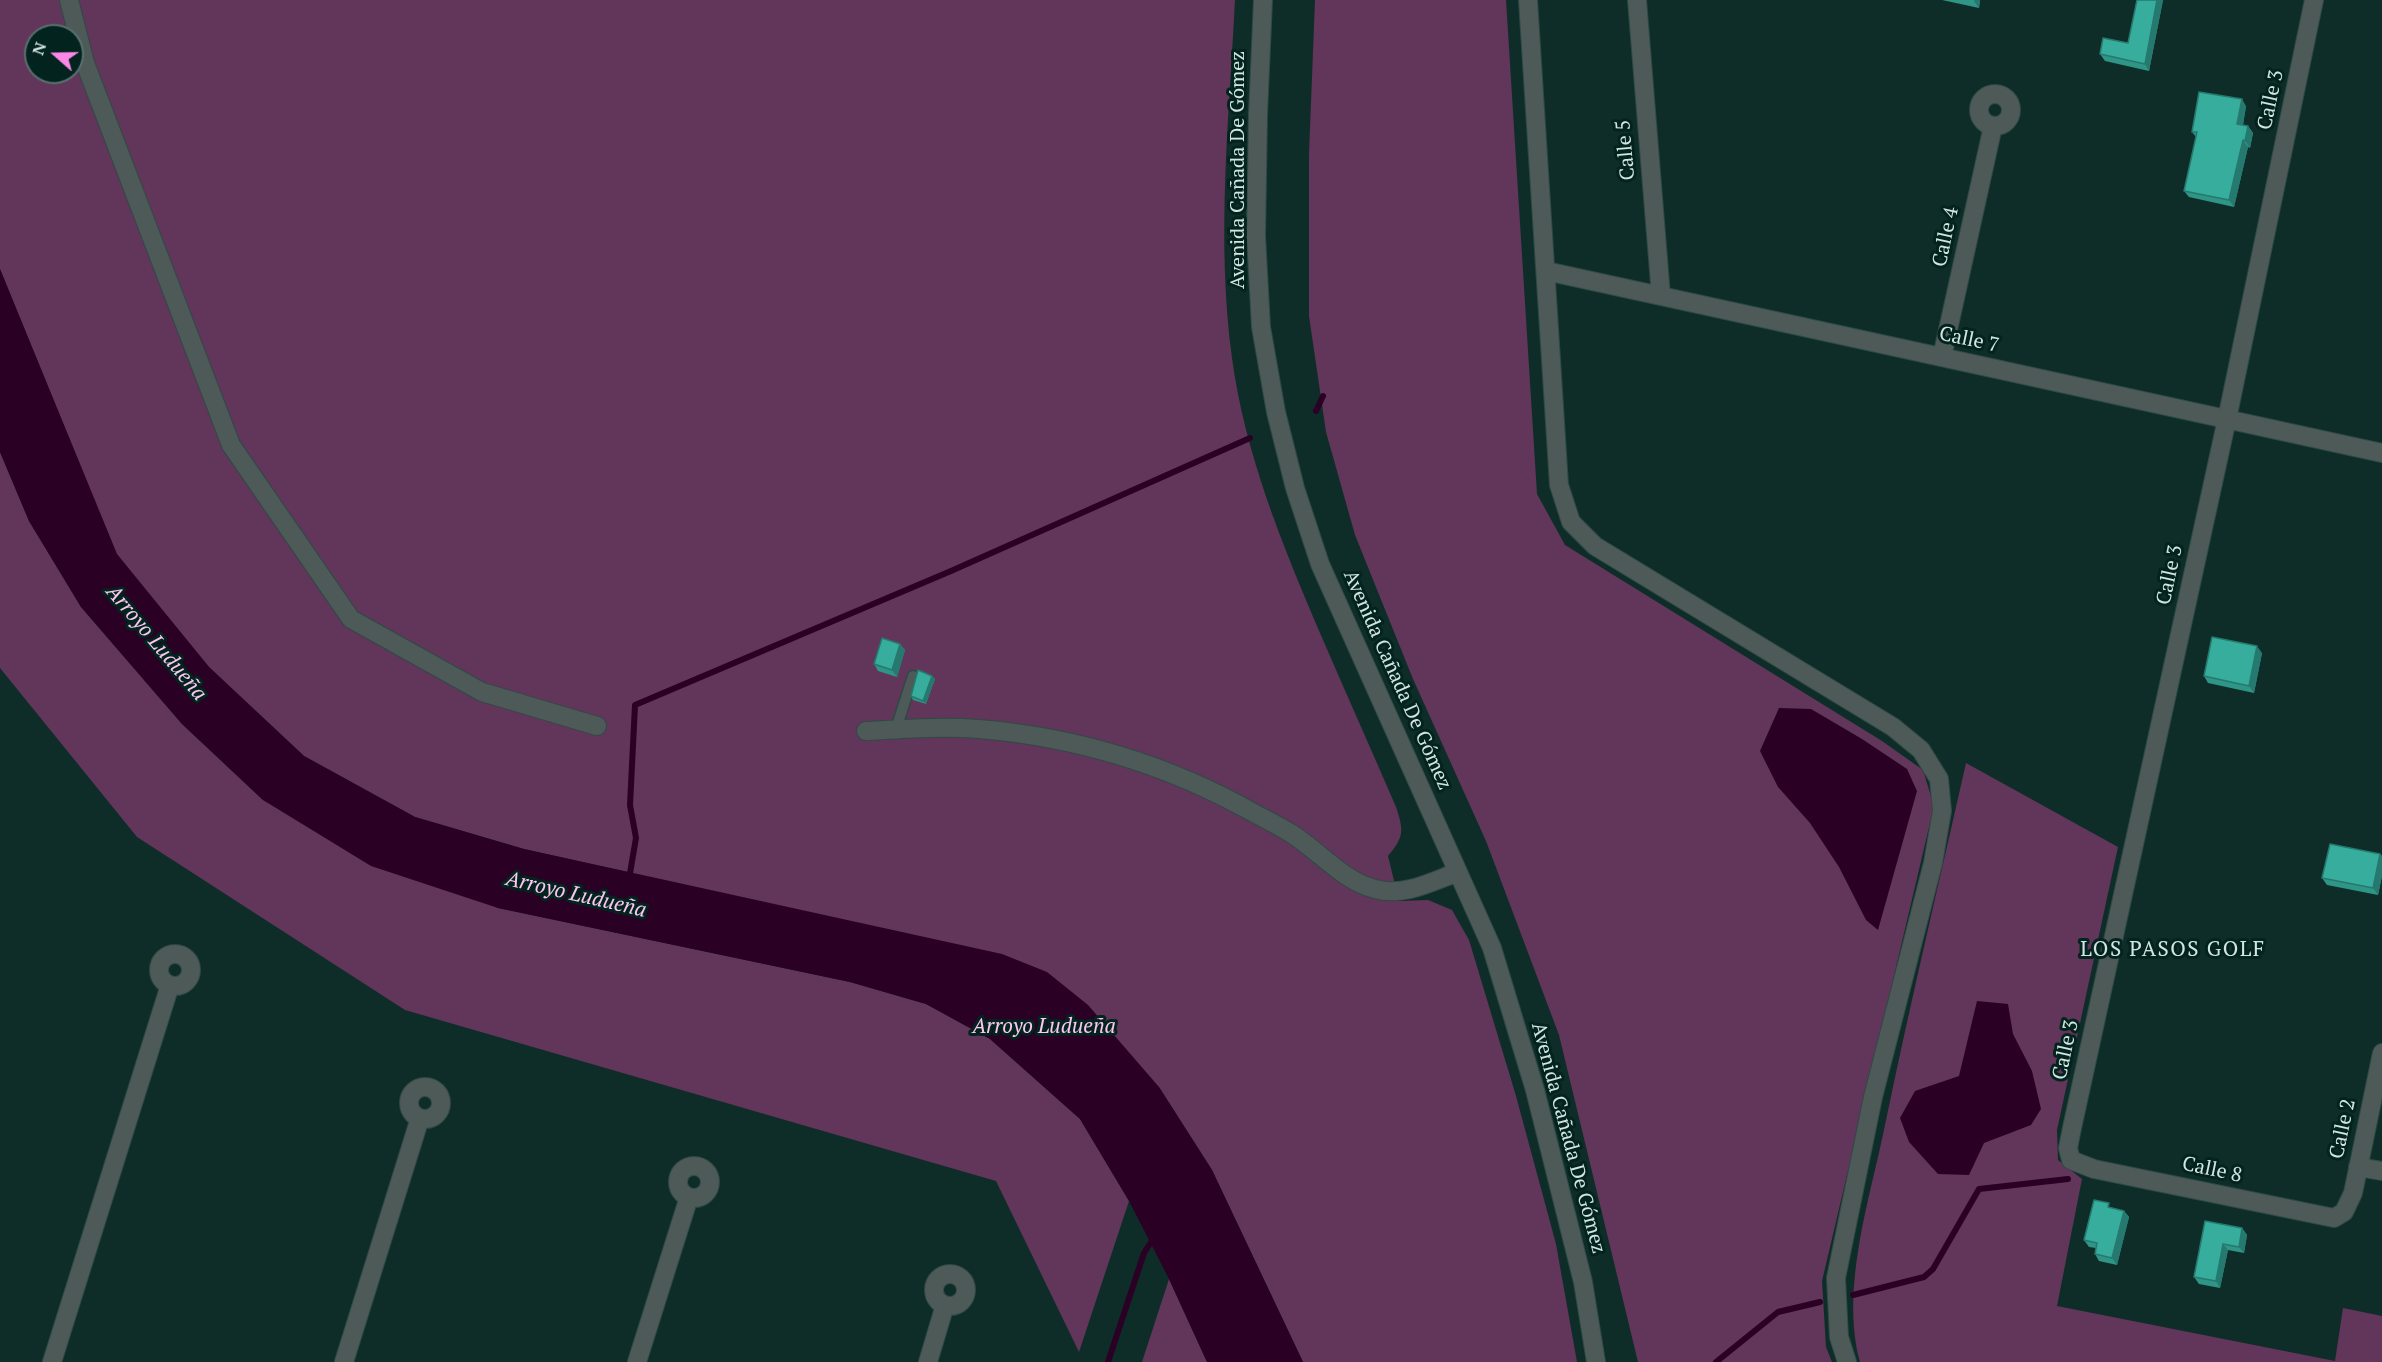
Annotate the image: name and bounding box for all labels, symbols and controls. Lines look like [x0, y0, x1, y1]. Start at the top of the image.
north arrow [24, 24, 84, 84]
text: N [27, 39, 51, 58]
street label: Avenida Cañada De Gómez [1226, 51, 1250, 289]
street label: Calle 3 [2253, 68, 2289, 132]
street label: Calle 5 [1611, 119, 1641, 181]
street label: Calle 4 [1928, 205, 1964, 269]
street label: Calle 7 [1937, 322, 2001, 358]
street label: Calle 3 [2152, 543, 2188, 607]
street label: Avenida Cañada De Gómez [1338, 566, 1456, 794]
water label: Arroyo Ludueña [100, 580, 212, 706]
water label: Arroyo Ludueña [503, 867, 649, 923]
district label: LOS PASOS GOLF [2080, 937, 2266, 963]
water label: Arroyo Ludueña [972, 1014, 1116, 1040]
street label: Calle 3 [2048, 1018, 2084, 1082]
street label: Avenida Cañada De Gómez [1526, 1020, 1610, 1256]
street label: Calle 2 [2325, 1097, 2361, 1161]
street label: Calle 8 [2180, 1152, 2244, 1188]

